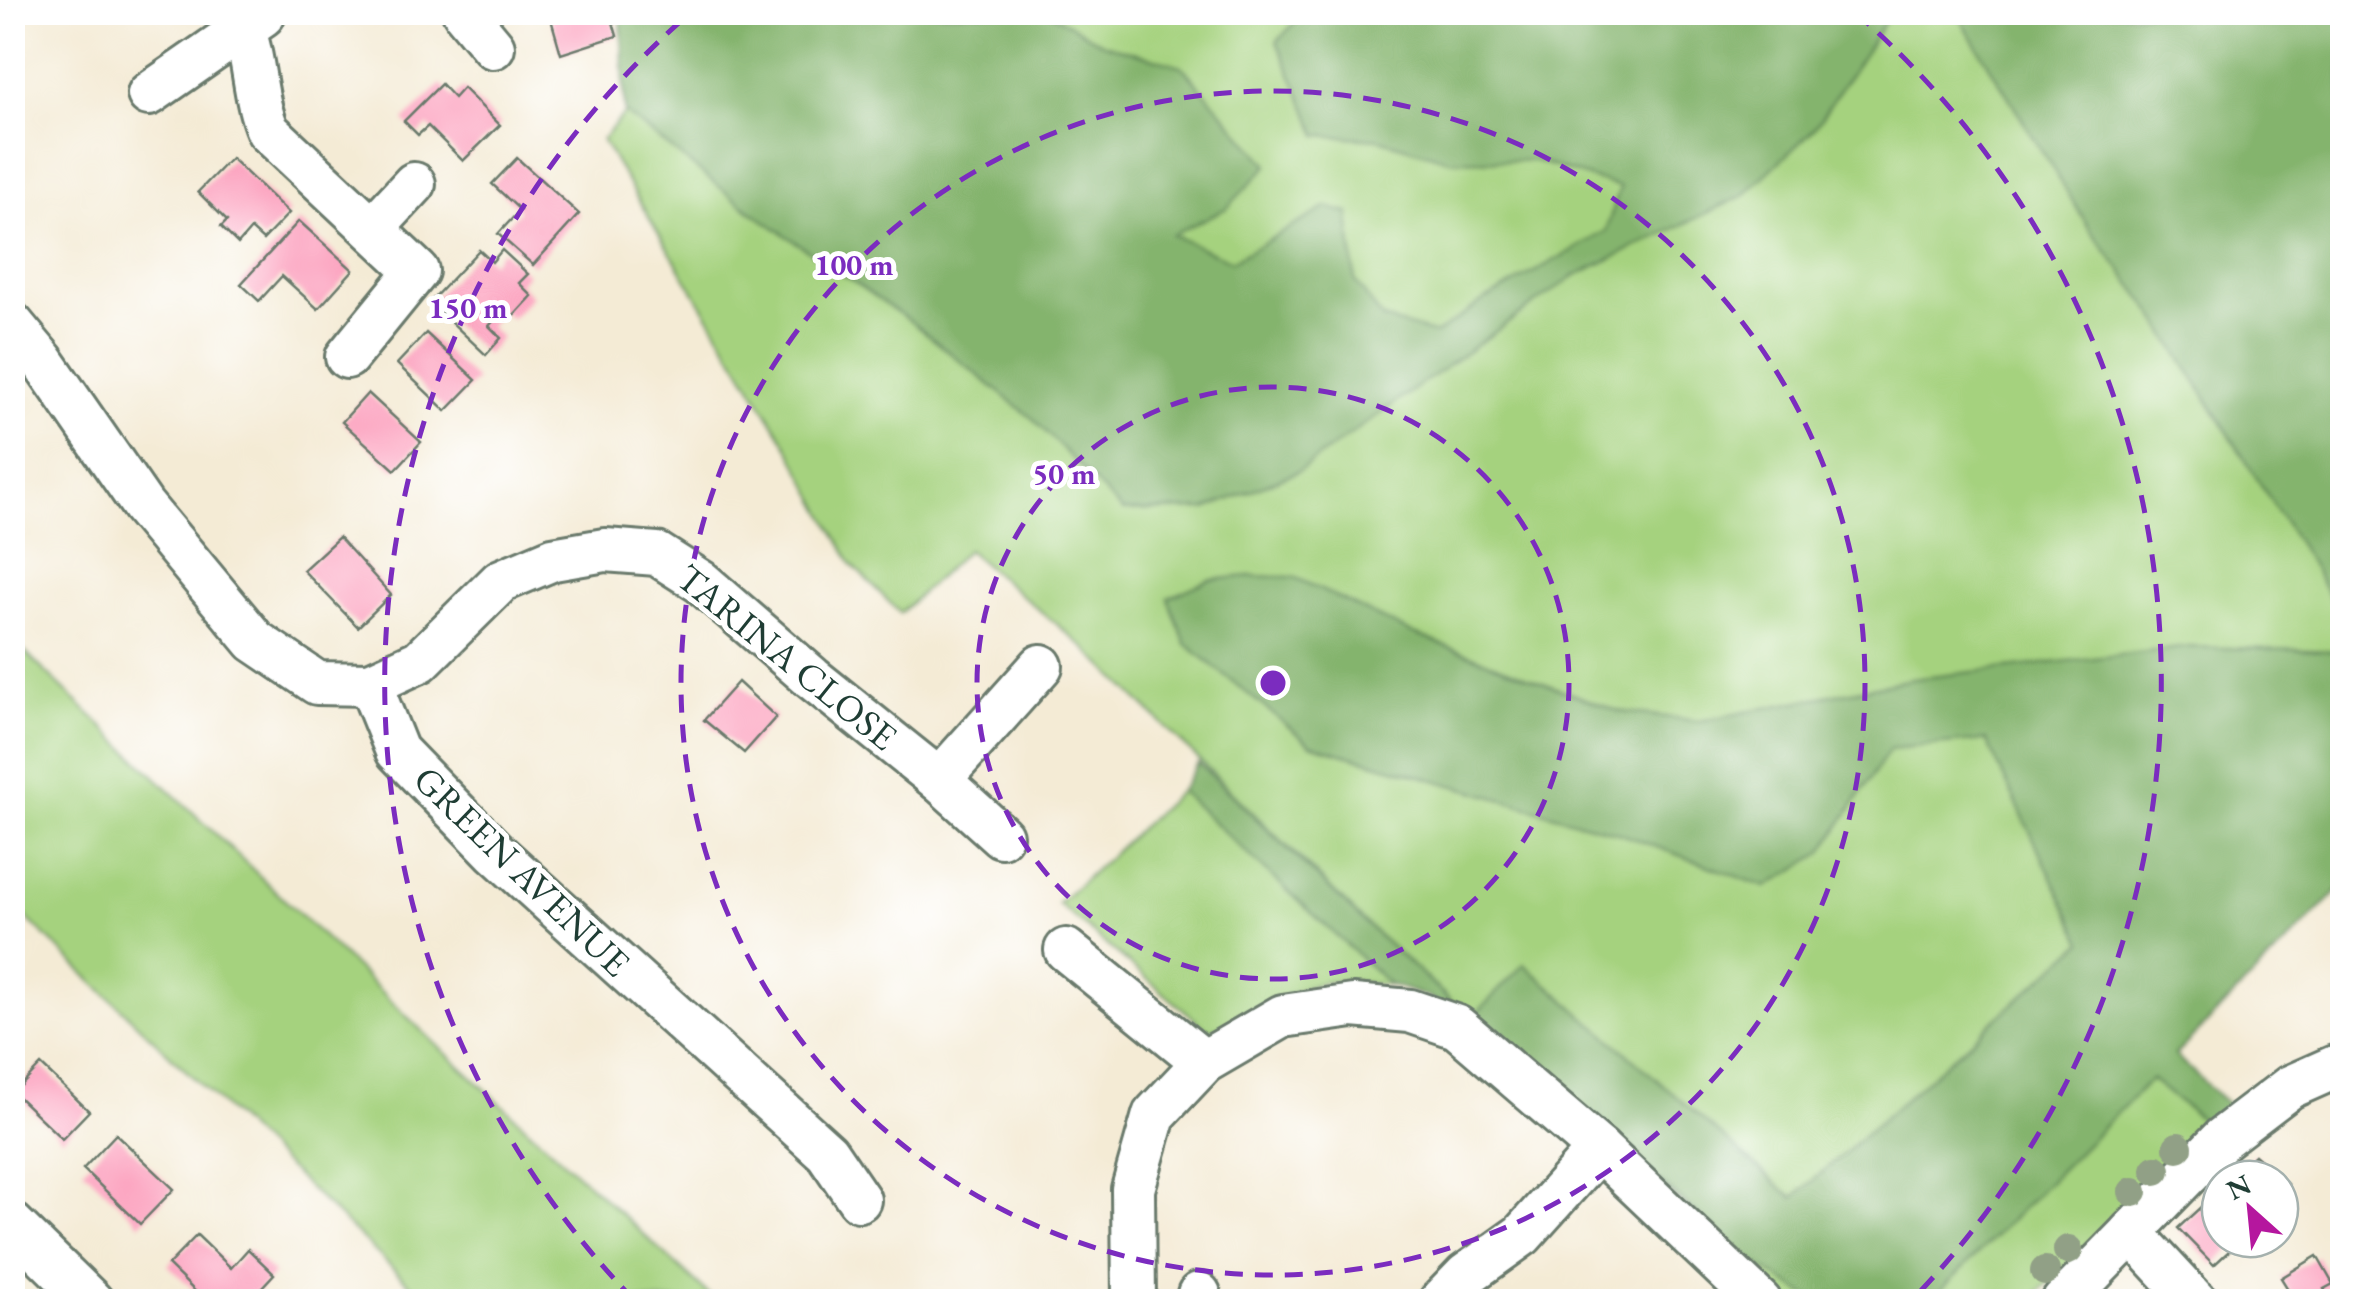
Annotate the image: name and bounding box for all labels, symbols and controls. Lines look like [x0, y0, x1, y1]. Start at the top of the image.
text: 100 m [815, 245, 893, 284]
text: 150 m [429, 288, 507, 327]
text: 50 m [1032, 454, 1096, 493]
street label: TARINA CLOSE [667, 553, 908, 761]
centre of rings [1255, 665, 1291, 701]
street label: GREEN AVENUE [404, 755, 641, 987]
north arrow [2200, 1159, 2300, 1259]
text: N [2220, 1165, 2257, 1208]

